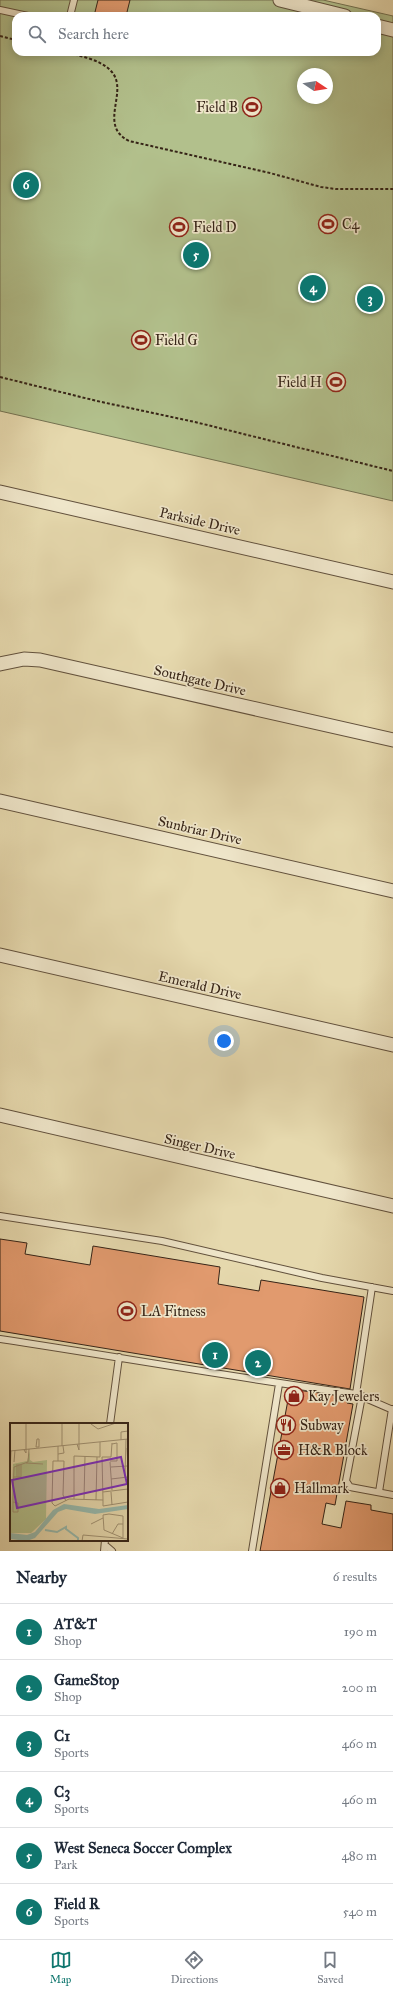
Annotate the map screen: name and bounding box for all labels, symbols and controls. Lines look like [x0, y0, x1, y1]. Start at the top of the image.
search box [12, 12, 381, 56]
icon: search [26, 23, 48, 45]
text: Search here [58, 25, 129, 43]
north arrow [297, 68, 333, 104]
sports icon: Field B [241, 96, 263, 118]
place label: Field B [196, 99, 238, 116]
pin: 6 [13, 170, 39, 200]
sports icon: C4 [317, 213, 339, 235]
sports icon: Field D [168, 216, 190, 238]
place label: C4 [342, 216, 361, 233]
place label: Field D [193, 219, 237, 236]
pin: 5 [183, 240, 209, 270]
pin: 4 [300, 273, 326, 303]
pin: 3 [357, 284, 383, 314]
sports icon: Field G [130, 329, 152, 351]
place label: Field G [155, 332, 198, 349]
sports icon: Field H [325, 371, 347, 393]
place label: Field H [277, 374, 322, 391]
street label: Parkside Drive [158, 504, 242, 539]
street label: Southgate Drive [152, 662, 248, 699]
street label: Sunbriar Drive [156, 813, 244, 848]
street label: Emerald Drive [157, 968, 243, 1003]
your location [214, 1031, 234, 1051]
street label: Singer Drive [163, 1130, 237, 1163]
sports icon: LA Fitness [116, 1300, 138, 1322]
place label: LA Fitness [141, 1303, 206, 1320]
pin: 1 [202, 1340, 228, 1370]
pin: 2 [245, 1348, 271, 1378]
shop icon: Kay Jewelers [283, 1385, 305, 1407]
place label: Kay Jewelers [308, 1388, 379, 1406]
restaurant icon: Subway [275, 1414, 297, 1436]
place label: Subway [300, 1417, 344, 1434]
inset map [10, 1423, 128, 1541]
office icon: H&R Block [273, 1439, 295, 1461]
place label: H&R Block [298, 1442, 368, 1459]
shop icon: Hallmark [269, 1477, 291, 1499]
place label: Hallmark [294, 1480, 349, 1497]
text: Nearby [16, 1567, 67, 1588]
text: 6 results [333, 1569, 377, 1585]
text: AT&T [54, 1615, 97, 1633]
text: 1 [26, 1624, 32, 1640]
text: 190 m [344, 1624, 377, 1640]
text: Shop [54, 1633, 82, 1649]
text: GameStop [54, 1671, 119, 1689]
text: 2 [26, 1680, 32, 1696]
text: 200 m [342, 1680, 377, 1696]
text: Shop [54, 1689, 82, 1705]
text: C1 [54, 1727, 70, 1745]
text: 3 [26, 1736, 32, 1752]
text: 460 m [342, 1736, 377, 1752]
text: Sports [54, 1745, 89, 1761]
text: C3 [54, 1783, 70, 1801]
text: 4 [25, 1792, 33, 1808]
text: 460 m [342, 1792, 377, 1808]
text: Sports [54, 1801, 89, 1817]
text: West Seneca Soccer Complex [54, 1839, 232, 1857]
text: 5 [26, 1848, 32, 1864]
text: 480 m [342, 1848, 377, 1864]
text: Park [54, 1857, 78, 1873]
text: Field R [54, 1895, 99, 1913]
text: 6 [26, 1904, 32, 1920]
text: 540 m [343, 1904, 377, 1920]
text: Sports [54, 1913, 89, 1929]
tab: Map [50, 1949, 72, 1986]
tab: Directions [171, 1949, 218, 1986]
tab: Saved [317, 1949, 343, 1986]

